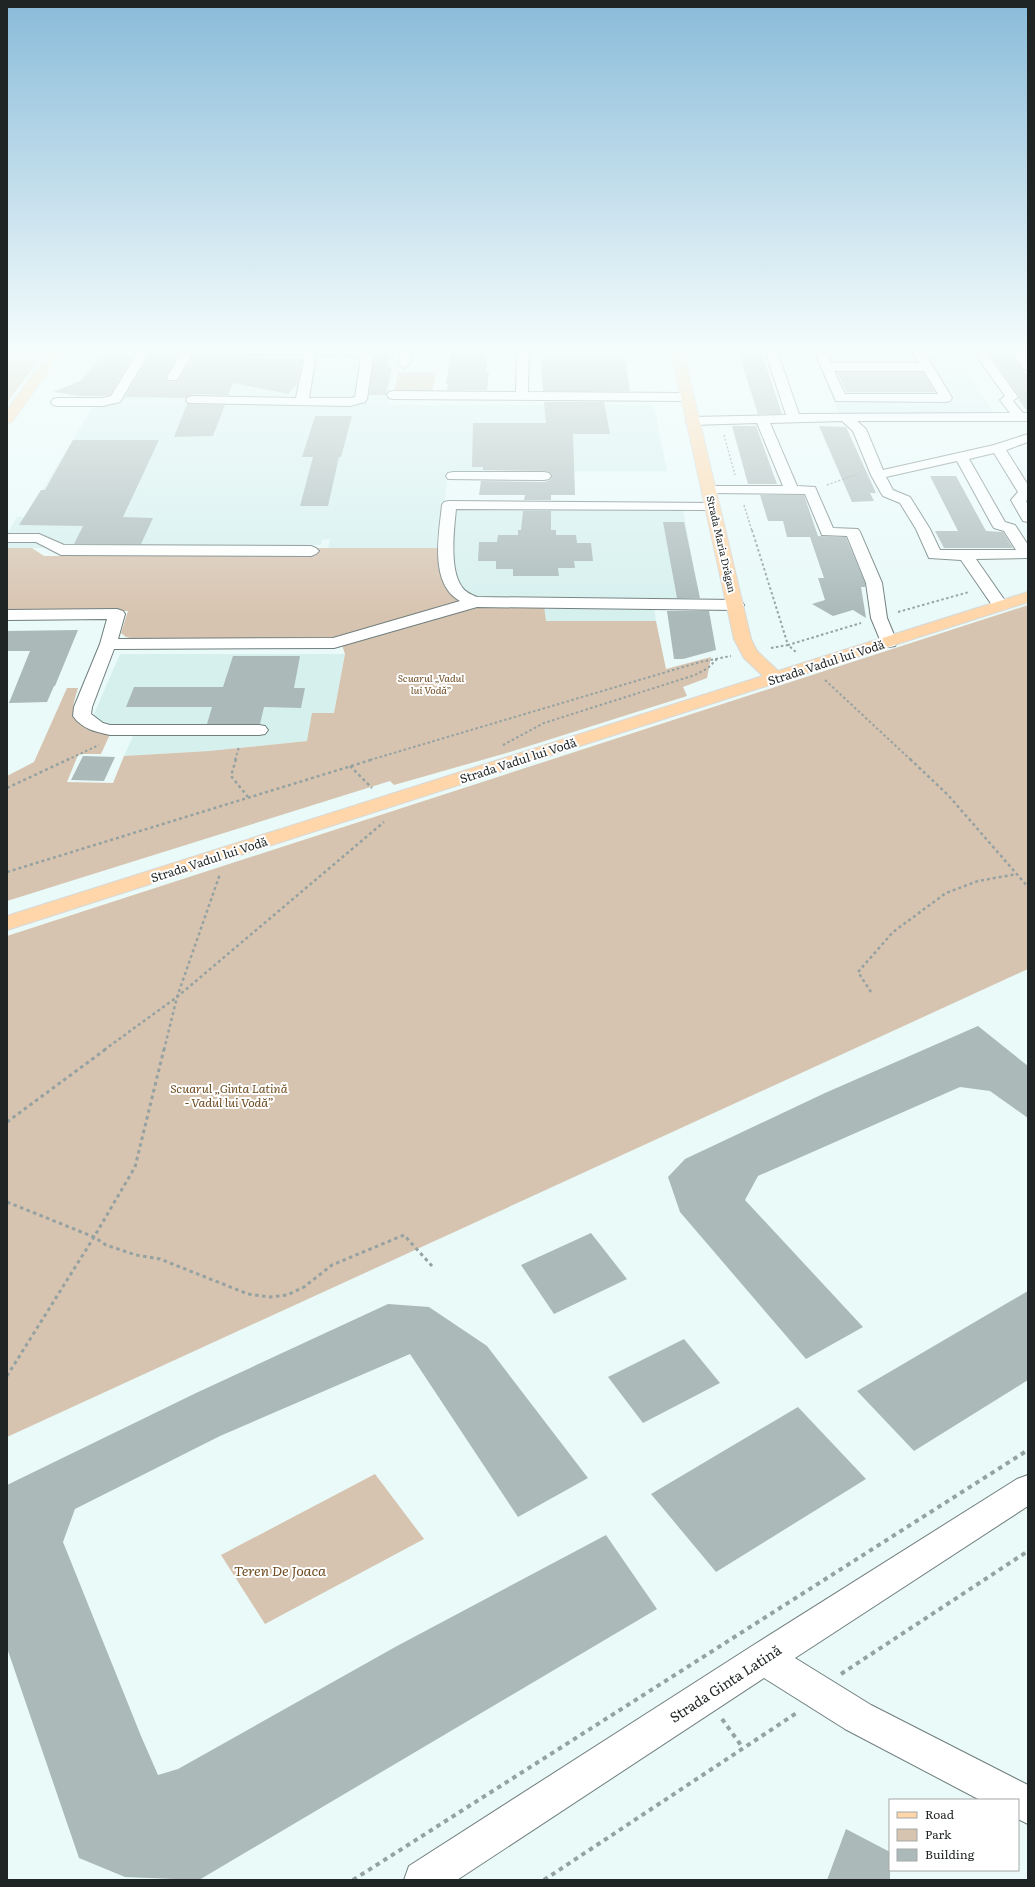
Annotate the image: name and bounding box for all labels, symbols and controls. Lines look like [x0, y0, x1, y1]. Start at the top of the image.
street label: Strada Maria Drăgan [704, 494, 741, 594]
street label: Strada Vadul lui Vodă [765, 634, 887, 689]
park label: Scuarul „Vadul lui Vodă” [398, 670, 464, 697]
street label: Strada Vadul lui Vodă [457, 732, 579, 787]
street label: Strada Vadul lui Vodă [148, 831, 270, 886]
park label: Scuarul „Ginta Latină - Vadul lui Vodă” [170, 1079, 288, 1111]
park label: Teren De Joaca [234, 1560, 326, 1580]
street label: Strada Ginta Latină [665, 1639, 785, 1727]
legend [889, 1799, 1019, 1871]
text: Road [925, 1805, 955, 1823]
text: Park [925, 1825, 952, 1843]
text: Building [925, 1845, 975, 1863]

